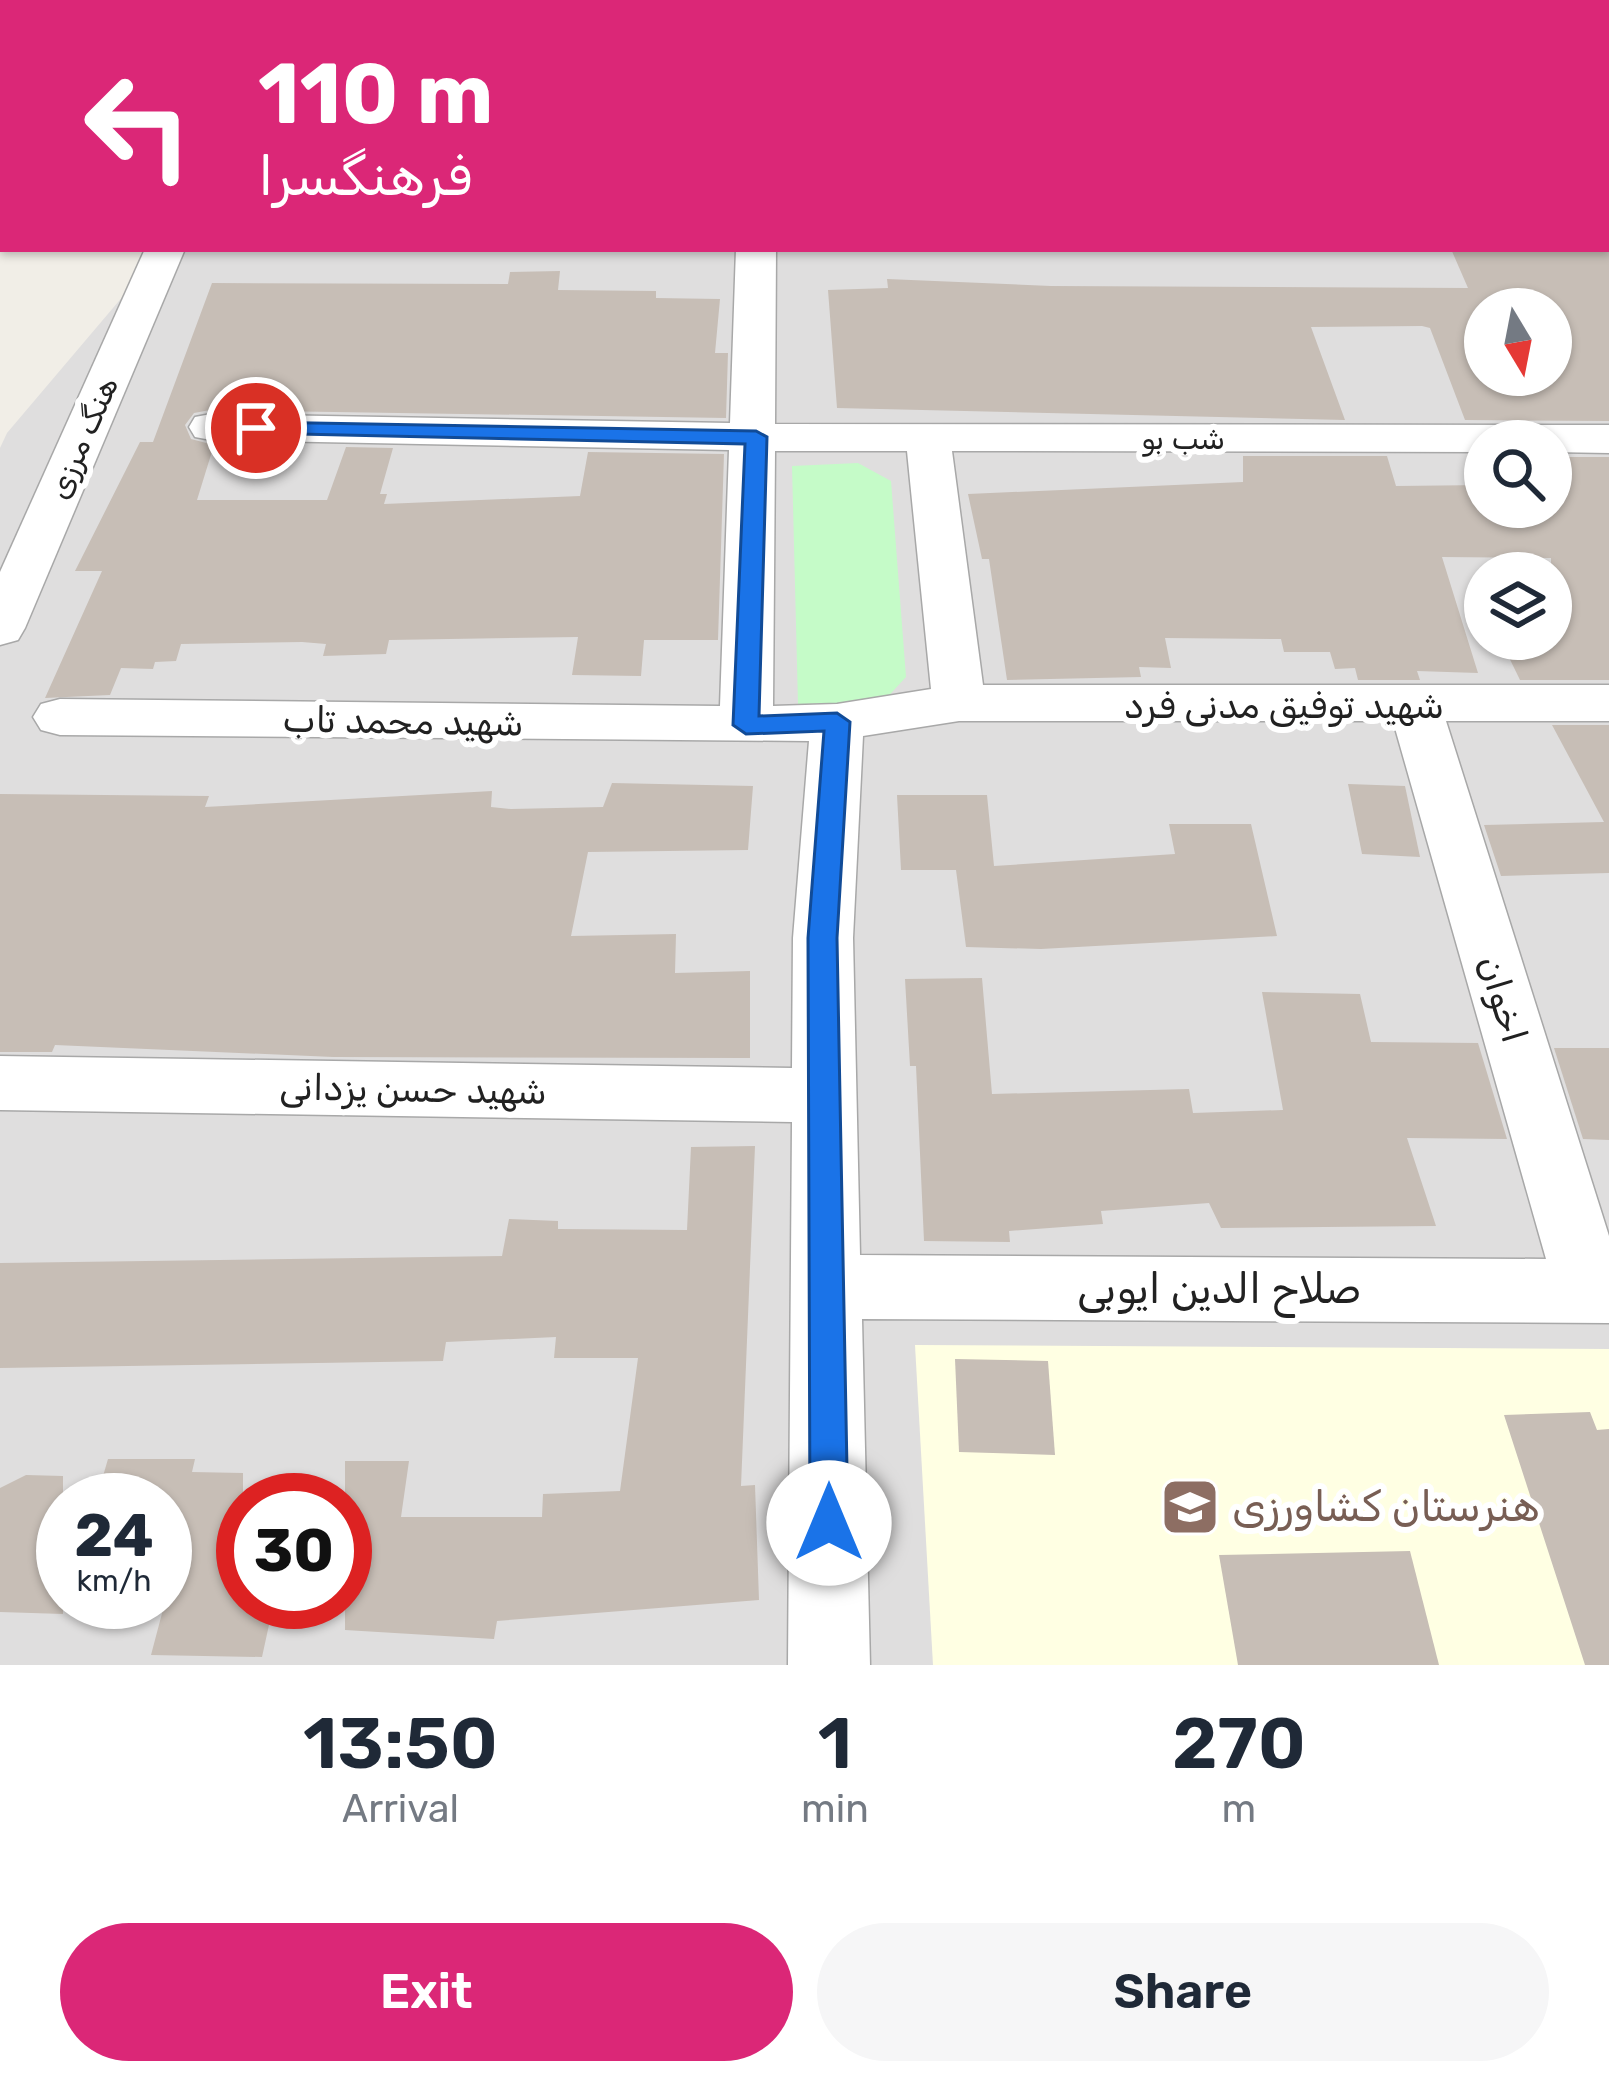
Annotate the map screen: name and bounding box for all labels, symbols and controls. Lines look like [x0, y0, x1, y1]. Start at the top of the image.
text: 110 m [258, 44, 493, 144]
icon: left [60, 48, 216, 204]
text: فرهنگسرا [258, 145, 472, 209]
north arrow [1464, 288, 1572, 396]
map controls [1464, 288, 1572, 660]
street label: هنگ مرزی [40, 371, 126, 505]
pin [205, 377, 307, 479]
icon: arrive [223, 395, 289, 461]
button: search [1464, 420, 1572, 528]
street label: شب بو [1141, 421, 1225, 457]
button: layers [1464, 552, 1572, 660]
street label: شهید توفیق مدنی فرد [1124, 684, 1444, 727]
street label: شهید محمد تاب [282, 697, 524, 745]
street label: اخوان [1469, 950, 1537, 1048]
street label: شهید حسن یزدانی [279, 1065, 547, 1113]
street label: صلاح الدین ایوبی [1077, 1264, 1361, 1318]
position arrow [766, 1460, 892, 1586]
speed limit sign: 30 [216, 1473, 372, 1629]
school or university icon: هنرستان کشاورزی [1159, 1476, 1221, 1538]
place label: هنرستان کشاورزی [1232, 1482, 1540, 1532]
text: 24 [74, 1500, 154, 1571]
text: km/h [77, 1563, 151, 1599]
text: 13:50 [303, 1701, 498, 1786]
text: 1 [818, 1701, 852, 1786]
text: 270 [1172, 1701, 1306, 1786]
text: Arrival [342, 1786, 459, 1832]
text: min [801, 1786, 869, 1832]
text: m [1222, 1786, 1256, 1832]
button: Exit [60, 1923, 793, 2061]
button: Share [817, 1923, 1549, 2061]

